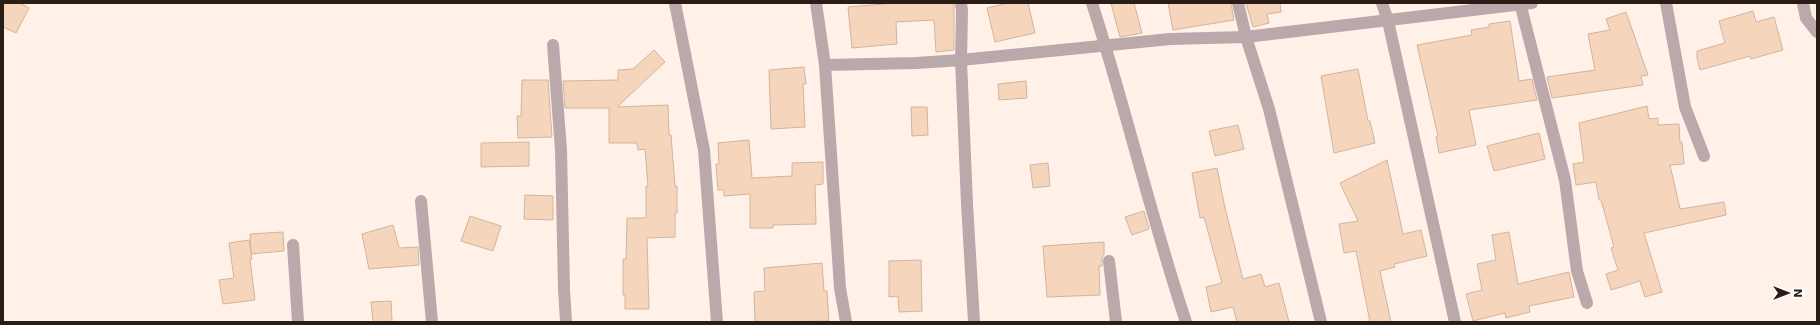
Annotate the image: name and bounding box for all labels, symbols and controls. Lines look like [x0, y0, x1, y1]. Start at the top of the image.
north arrow [1768, 273, 1808, 313]
text: N [1791, 288, 1804, 298]

